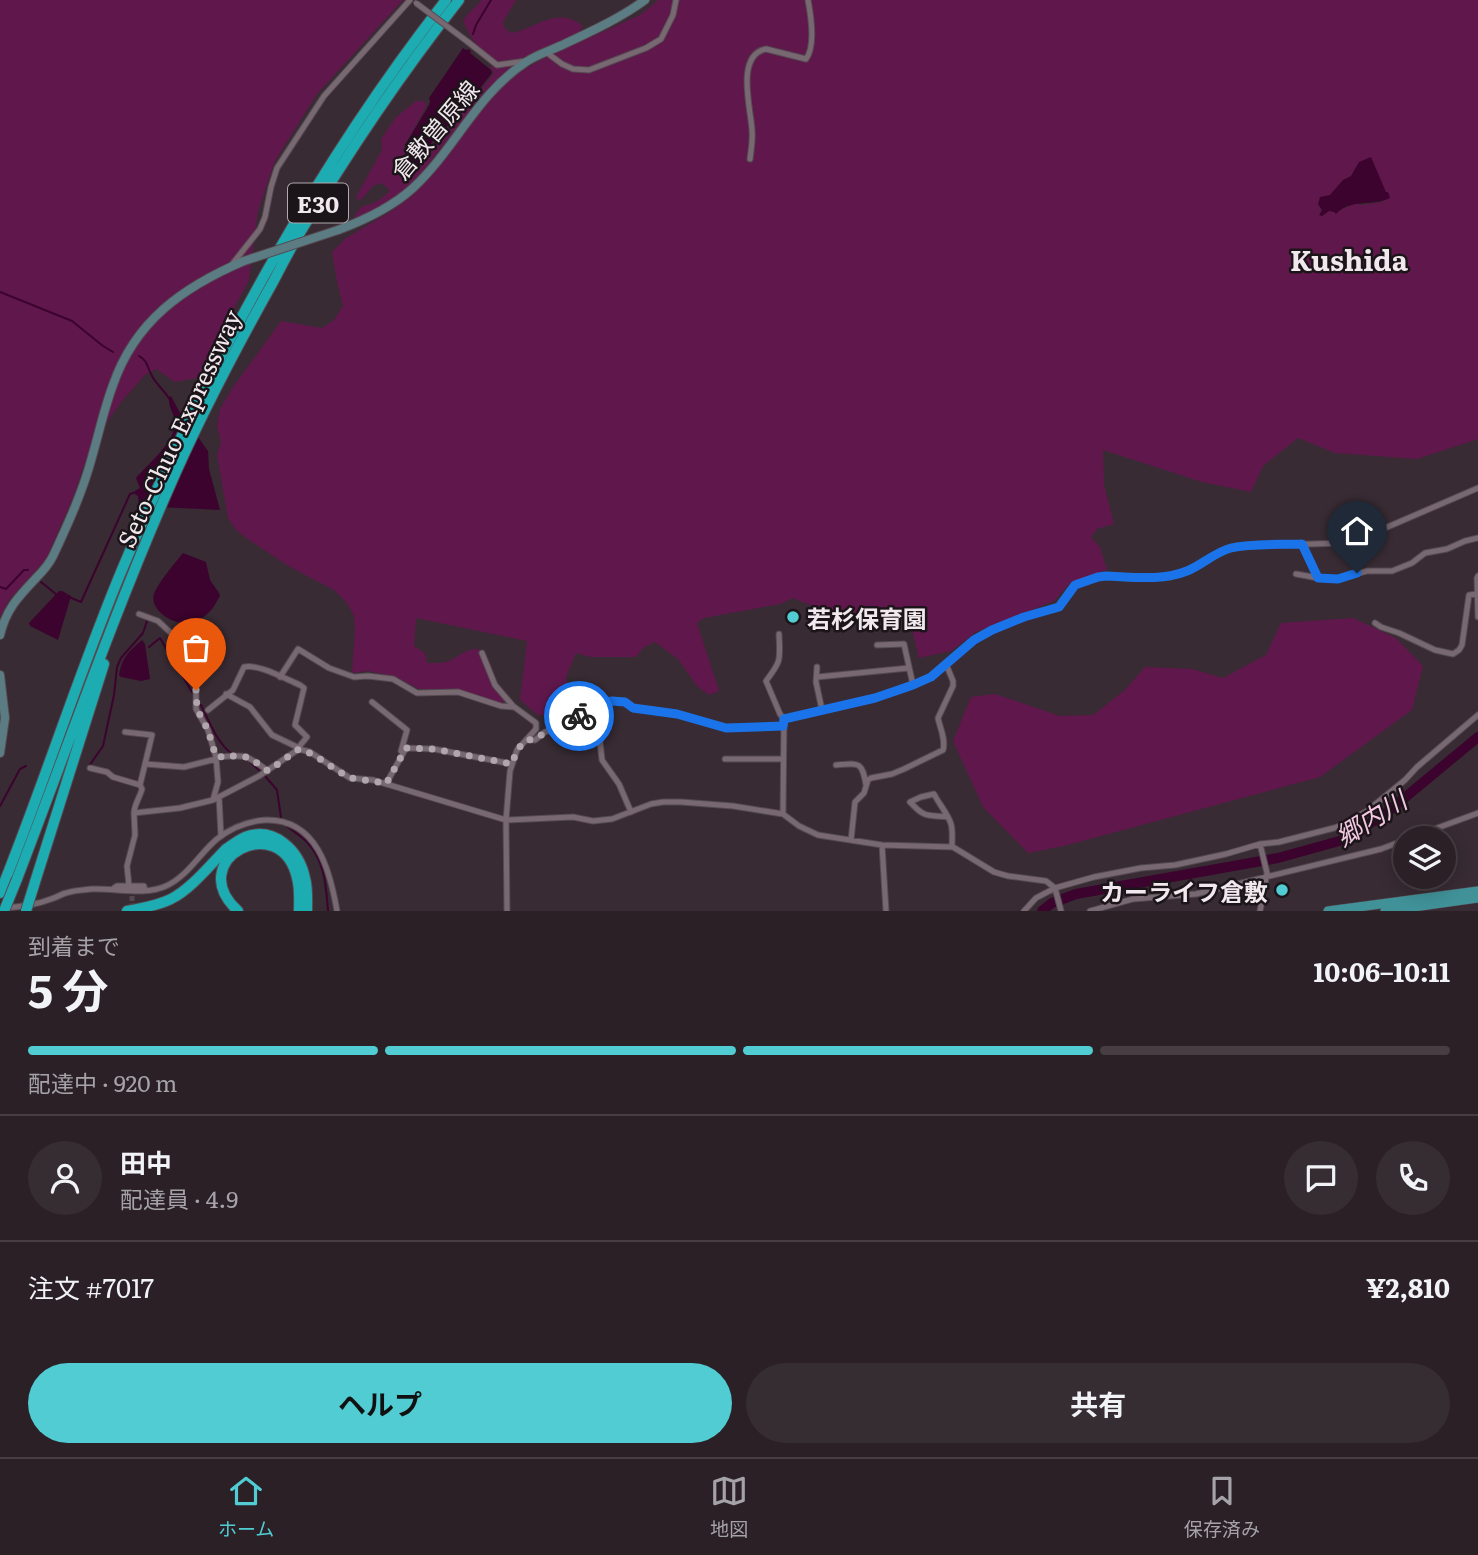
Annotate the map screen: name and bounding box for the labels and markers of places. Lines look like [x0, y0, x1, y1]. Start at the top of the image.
pin [1327, 501, 1387, 573]
place label: 若杉保育園 [807, 600, 927, 635]
marker: 若杉保育園 [785, 609, 801, 625]
pin [166, 618, 226, 690]
place label: カーライフ倉敷 [1100, 873, 1268, 908]
marker: カーライフ倉敷 [1274, 882, 1290, 898]

